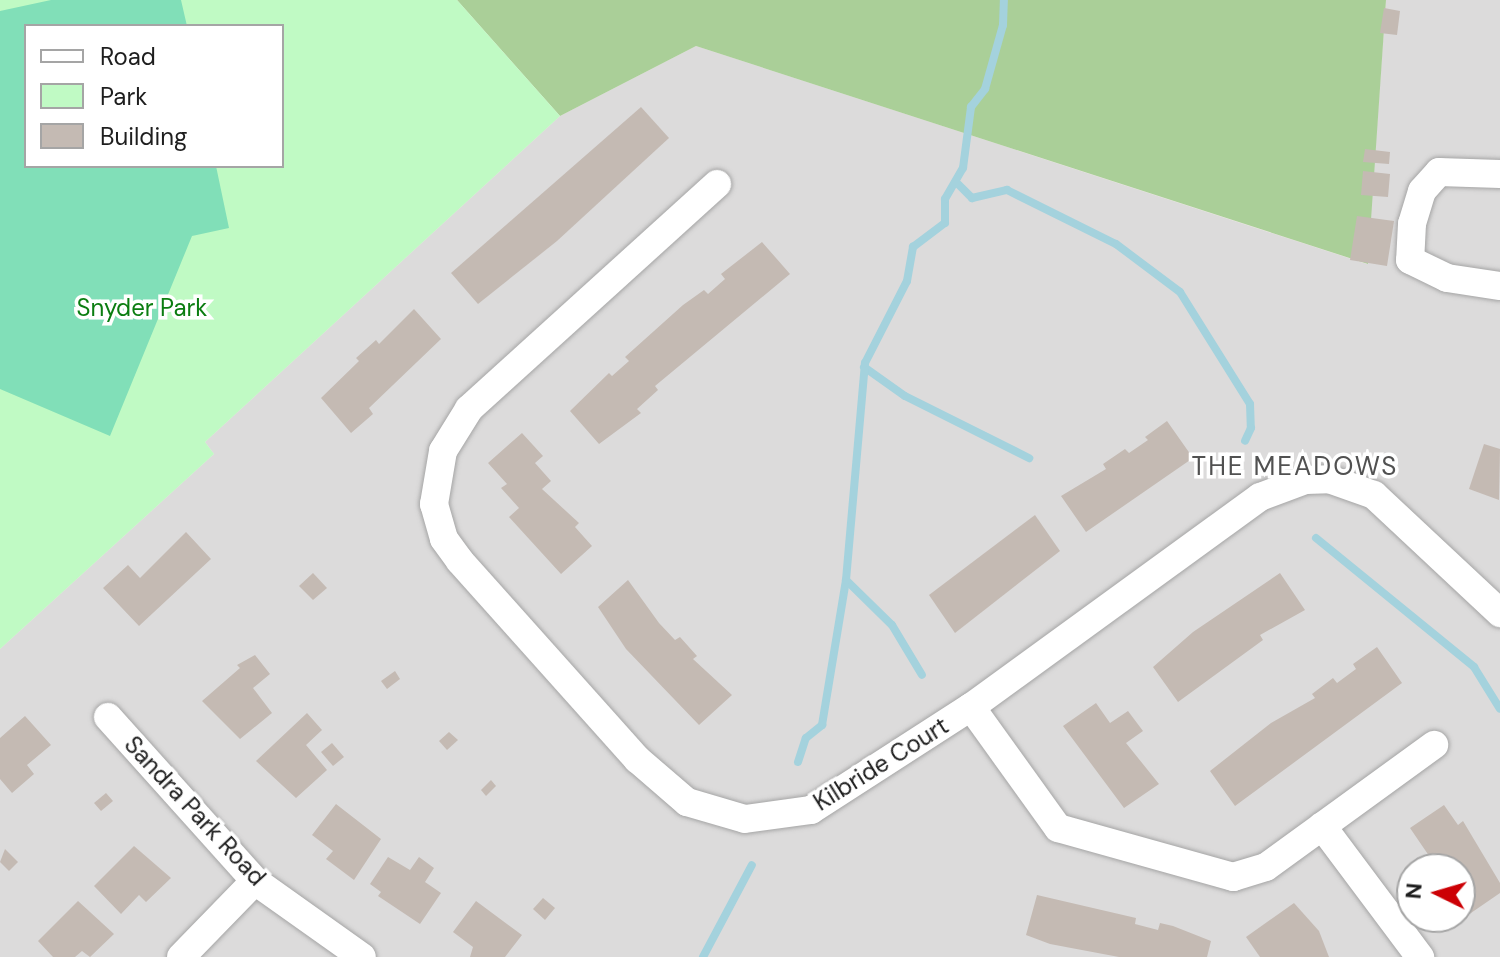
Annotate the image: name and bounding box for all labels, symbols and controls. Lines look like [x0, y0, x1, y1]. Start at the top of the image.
legend [24, 24, 284, 168]
text: Road [100, 41, 156, 72]
text: Park [100, 81, 147, 112]
text: Building [100, 121, 187, 152]
park label: Snyder Park [77, 294, 207, 322]
district label: THE MEADOWS [1192, 451, 1398, 483]
street label: Kilbride Court [808, 711, 954, 817]
street label: Sandra Park Road [118, 730, 272, 892]
north arrow [1396, 853, 1476, 933]
text: N [1398, 882, 1429, 900]

